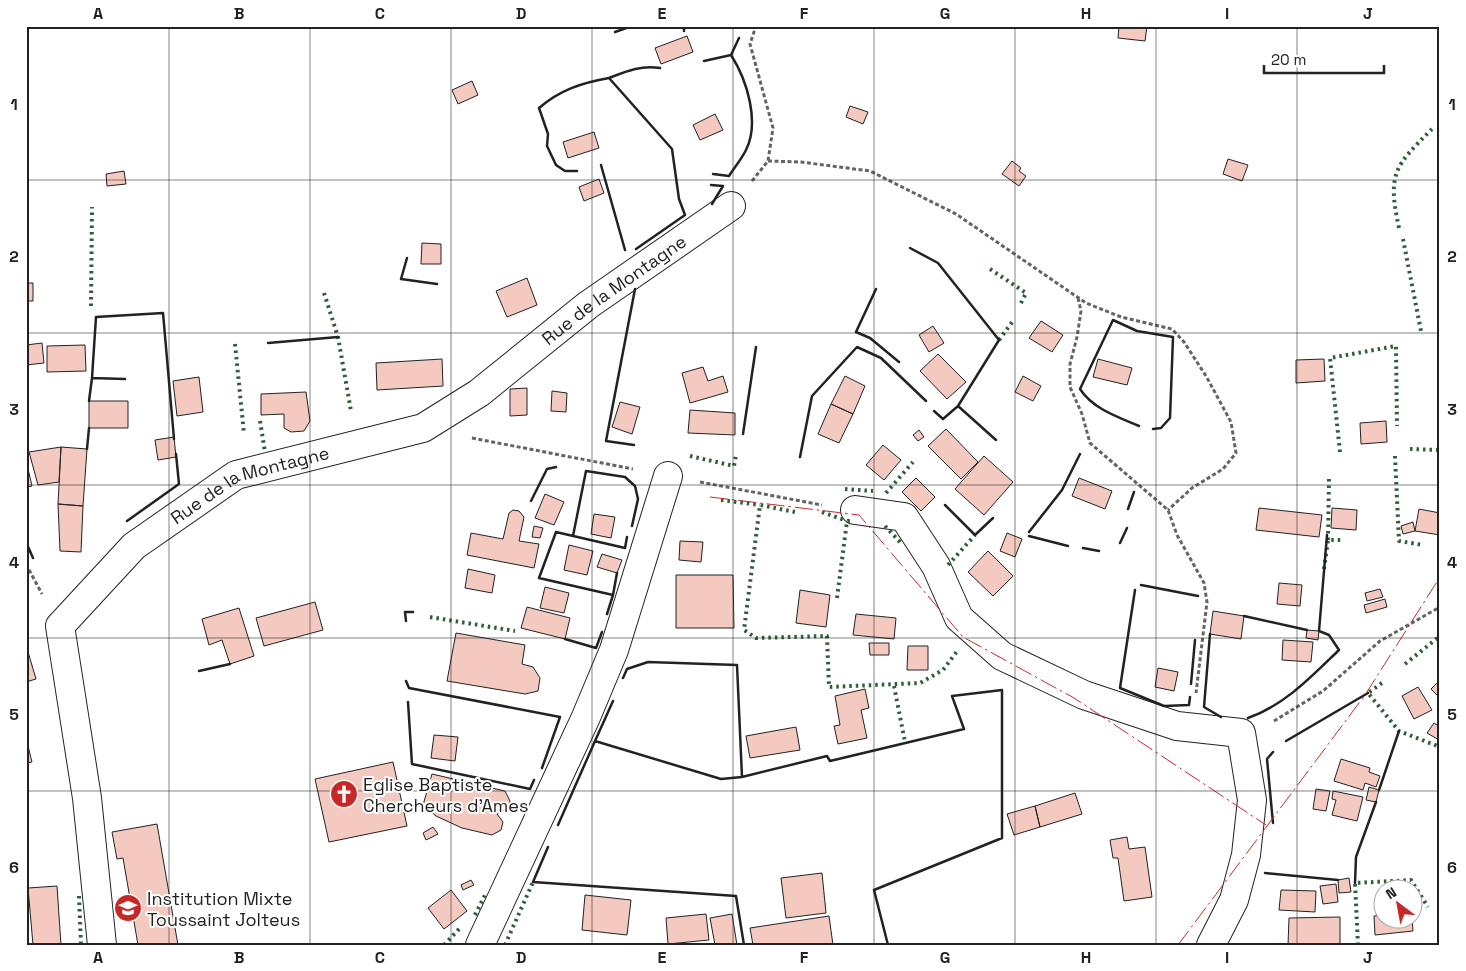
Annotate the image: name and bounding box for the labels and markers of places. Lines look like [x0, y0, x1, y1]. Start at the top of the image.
place label: Eglise Baptiste Chercheurs d'Ames [363, 773, 528, 817]
church icon: Eglise Baptiste Chercheurs d'Ames [329, 779, 359, 809]
place label: Institution Mixte Toussaint Jolteus [147, 887, 300, 931]
school or university icon: Institution Mixte Toussaint Jolteus [113, 893, 143, 923]

